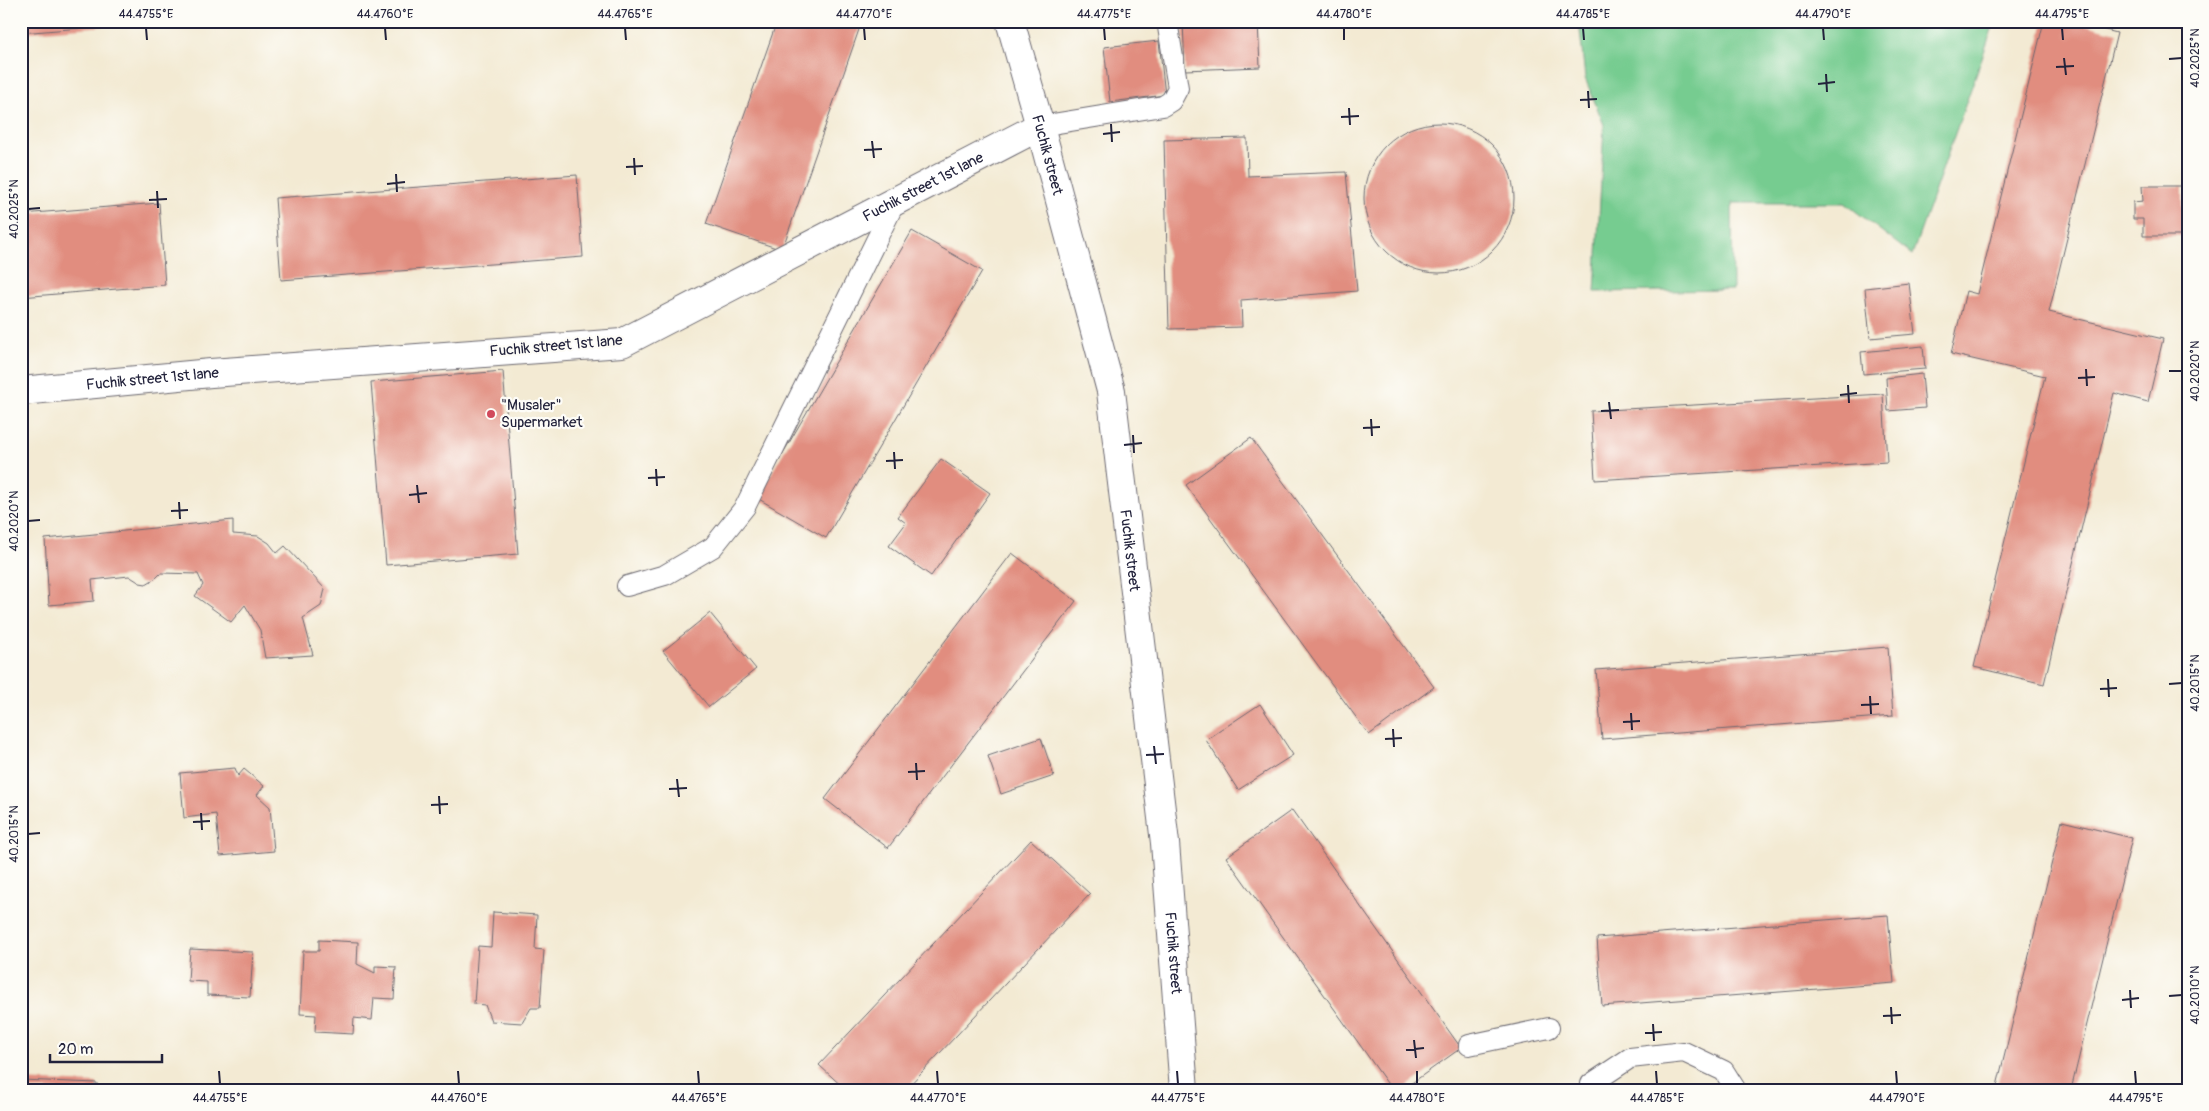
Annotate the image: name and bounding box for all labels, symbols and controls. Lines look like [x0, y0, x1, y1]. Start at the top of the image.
text: 44.4755°E [119, 7, 173, 22]
text: 44.4760°E [357, 7, 413, 22]
text: 44.4765°E [598, 7, 652, 22]
text: 44.4770°E [836, 7, 892, 22]
text: 44.4775°E [1077, 7, 1131, 22]
text: 44.4780°E [1316, 7, 1372, 22]
text: 44.4785°E [1556, 7, 1610, 22]
text: 44.4790°E [1795, 7, 1851, 22]
text: 44.4795°E [2035, 7, 2089, 22]
text: 40.2025°N [2188, 28, 2203, 88]
street label: Fuchik street [1028, 112, 1068, 198]
street label: Fuchik street 1st lane [859, 147, 987, 226]
text: 40.2025°N [7, 179, 22, 239]
street label: Fuchik street 1st lane [489, 331, 624, 361]
text: 40.2020°N [2188, 341, 2203, 401]
street label: Fuchik street 1st lane [85, 363, 220, 394]
place label: "Musaler" Supermarket [501, 396, 583, 432]
marker: "Musaler" Supermarket [485, 408, 497, 420]
text: 40.2020°N [7, 491, 22, 551]
street label: Fuchik street [1116, 508, 1144, 593]
text: 40.2015°N [2188, 654, 2203, 712]
text: 40.2015°N [7, 805, 22, 863]
street label: Fuchik street [1161, 911, 1186, 996]
text: 40.2010°N [2188, 966, 2203, 1024]
scale bar [50, 1031, 162, 1063]
text: 20 m [58, 1040, 93, 1059]
text: 44.4755°E [193, 1091, 247, 1106]
text: 44.4760°E [431, 1091, 487, 1106]
text: 44.4765°E [672, 1091, 726, 1106]
text: 44.4770°E [910, 1091, 966, 1106]
text: 44.4775°E [1151, 1091, 1205, 1106]
text: 44.4780°E [1389, 1091, 1445, 1106]
text: 44.4785°E [1630, 1091, 1684, 1106]
text: 44.4790°E [1869, 1091, 1925, 1106]
text: 44.4795°E [2109, 1091, 2163, 1106]

